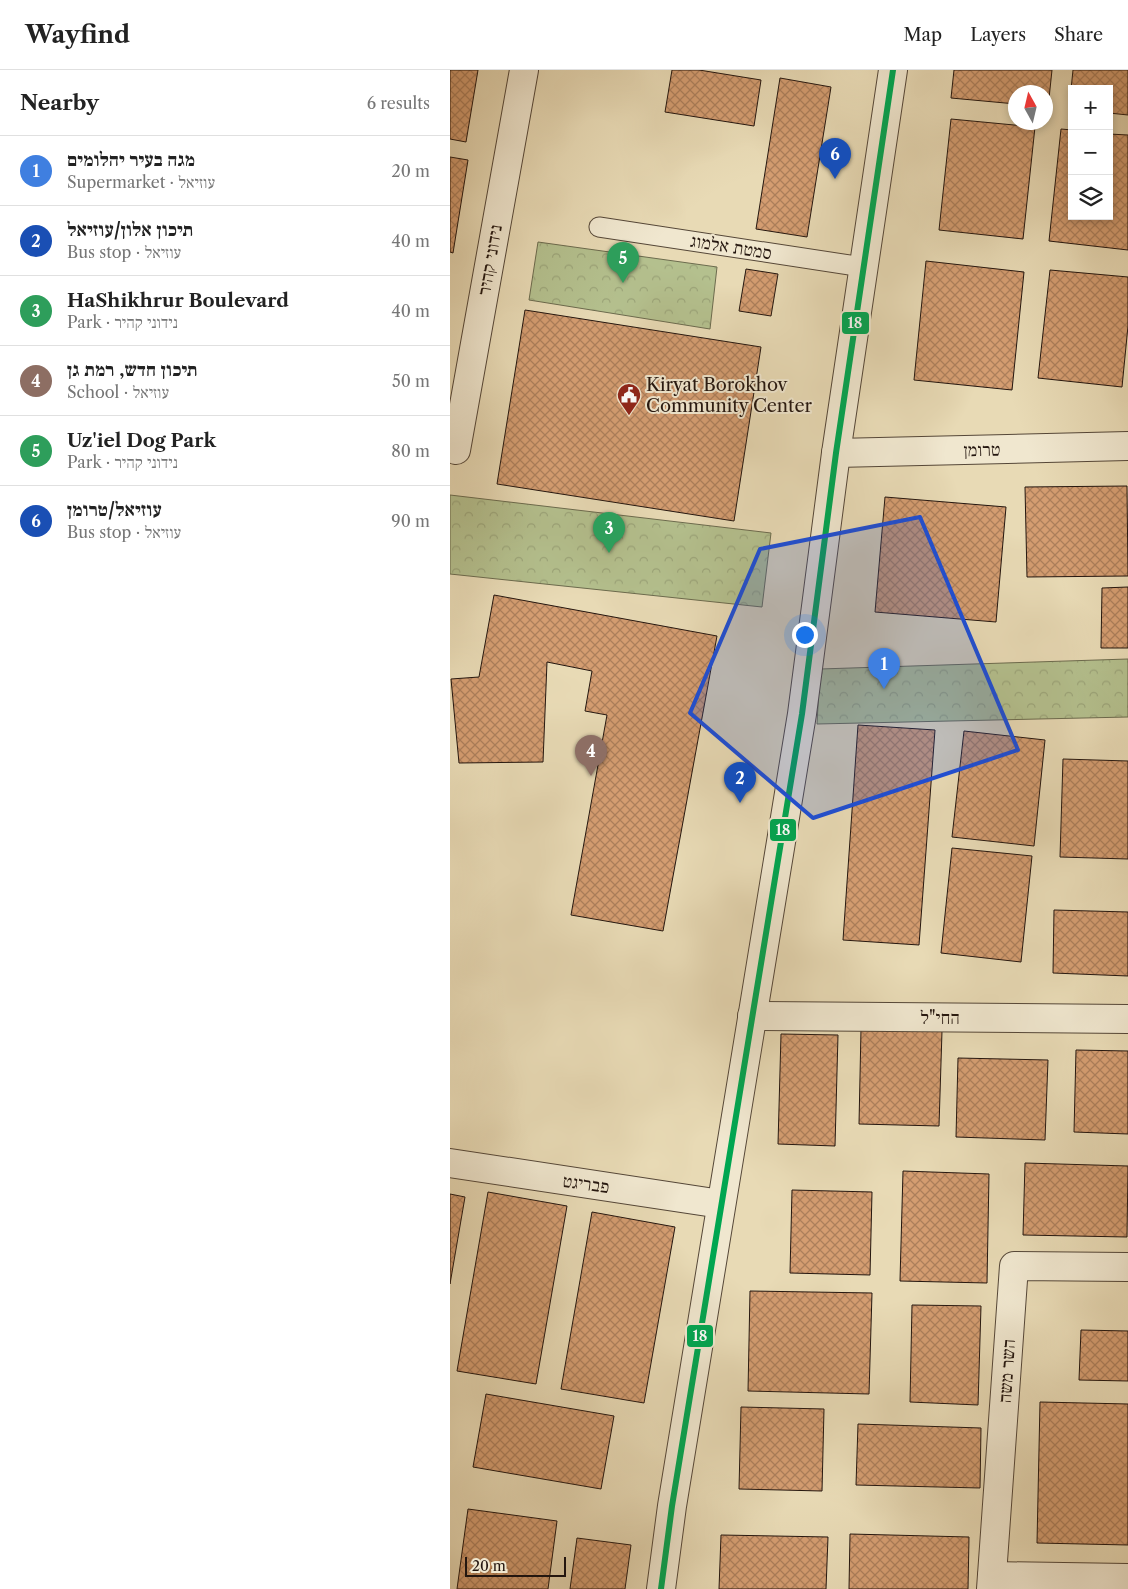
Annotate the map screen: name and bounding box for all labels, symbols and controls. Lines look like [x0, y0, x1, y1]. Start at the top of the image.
text: Wayfind [25, 20, 130, 49]
text: Map [904, 24, 942, 46]
text: Layers [970, 24, 1026, 46]
text: Share [1054, 24, 1103, 46]
north arrow [1008, 85, 1053, 130]
map controls [1068, 85, 1113, 220]
button: + [1068, 85, 1113, 130]
text: Nearby [20, 90, 99, 115]
text: 6 results [367, 93, 430, 113]
button: − [1068, 130, 1113, 175]
pin: 6 [819, 138, 851, 179]
text: מגה בעיר יהלומים [67, 148, 195, 171]
text: 1 [32, 161, 40, 181]
text: 20 m [391, 161, 430, 181]
text: Supermarket · עוזיאל [67, 172, 215, 192]
button: layers [1068, 175, 1113, 220]
text: תיכון אלון/עוזיאל [67, 218, 193, 241]
street label: נידוני קהיר [473, 223, 507, 297]
street label: סמטת אלמוג [689, 230, 773, 264]
text: 2 [31, 231, 41, 251]
text: 40 m [391, 231, 430, 251]
text: Bus stop · עוזיאל [67, 242, 181, 262]
pin: 5 [607, 242, 639, 283]
text: HaShikhrur Boulevard [67, 289, 289, 312]
text: 3 [31, 301, 41, 321]
text: 40 m [391, 301, 430, 321]
line badge: 18 [841, 311, 870, 335]
text: Park · נידוני קהיר [67, 312, 178, 332]
text: 18 [848, 314, 862, 332]
text: תיכון חדש, רמת גן [67, 358, 198, 381]
text: 4 [31, 371, 41, 391]
text: 50 m [392, 371, 430, 391]
place label: Kiryat Borokhov Community Center [646, 374, 813, 417]
text: School · עוזיאל [67, 382, 169, 402]
public building icon: Kiryat Borokhov Community Center [616, 382, 642, 416]
text: Uz'iel Dog Park [67, 429, 216, 452]
street label: טרומן [963, 439, 1001, 461]
text: 5 [32, 441, 40, 461]
text: 80 m [391, 441, 430, 461]
text: Park · נידוני קהיר [67, 452, 178, 472]
text: עוזיאל/טרומן [67, 498, 162, 521]
text: 6 [31, 511, 41, 531]
text: 90 m [391, 511, 430, 531]
pin: 3 [593, 512, 625, 553]
text: Bus stop · עוזיאל [67, 522, 181, 542]
your location [792, 622, 818, 648]
pin: 1 [868, 648, 900, 689]
pin: 4 [575, 735, 607, 776]
pin: 2 [724, 762, 756, 803]
line badge: 18 [769, 818, 797, 842]
text: 18 [776, 821, 790, 839]
street label: החי"ל [920, 1007, 960, 1029]
street label: פבריגט [561, 1170, 611, 1198]
line badge: 18 [686, 1324, 714, 1348]
text: 18 [693, 1327, 707, 1345]
street label: השר משה [994, 1338, 1020, 1404]
scale bar [465, 1554, 566, 1577]
text: 20 m [472, 1557, 506, 1575]

